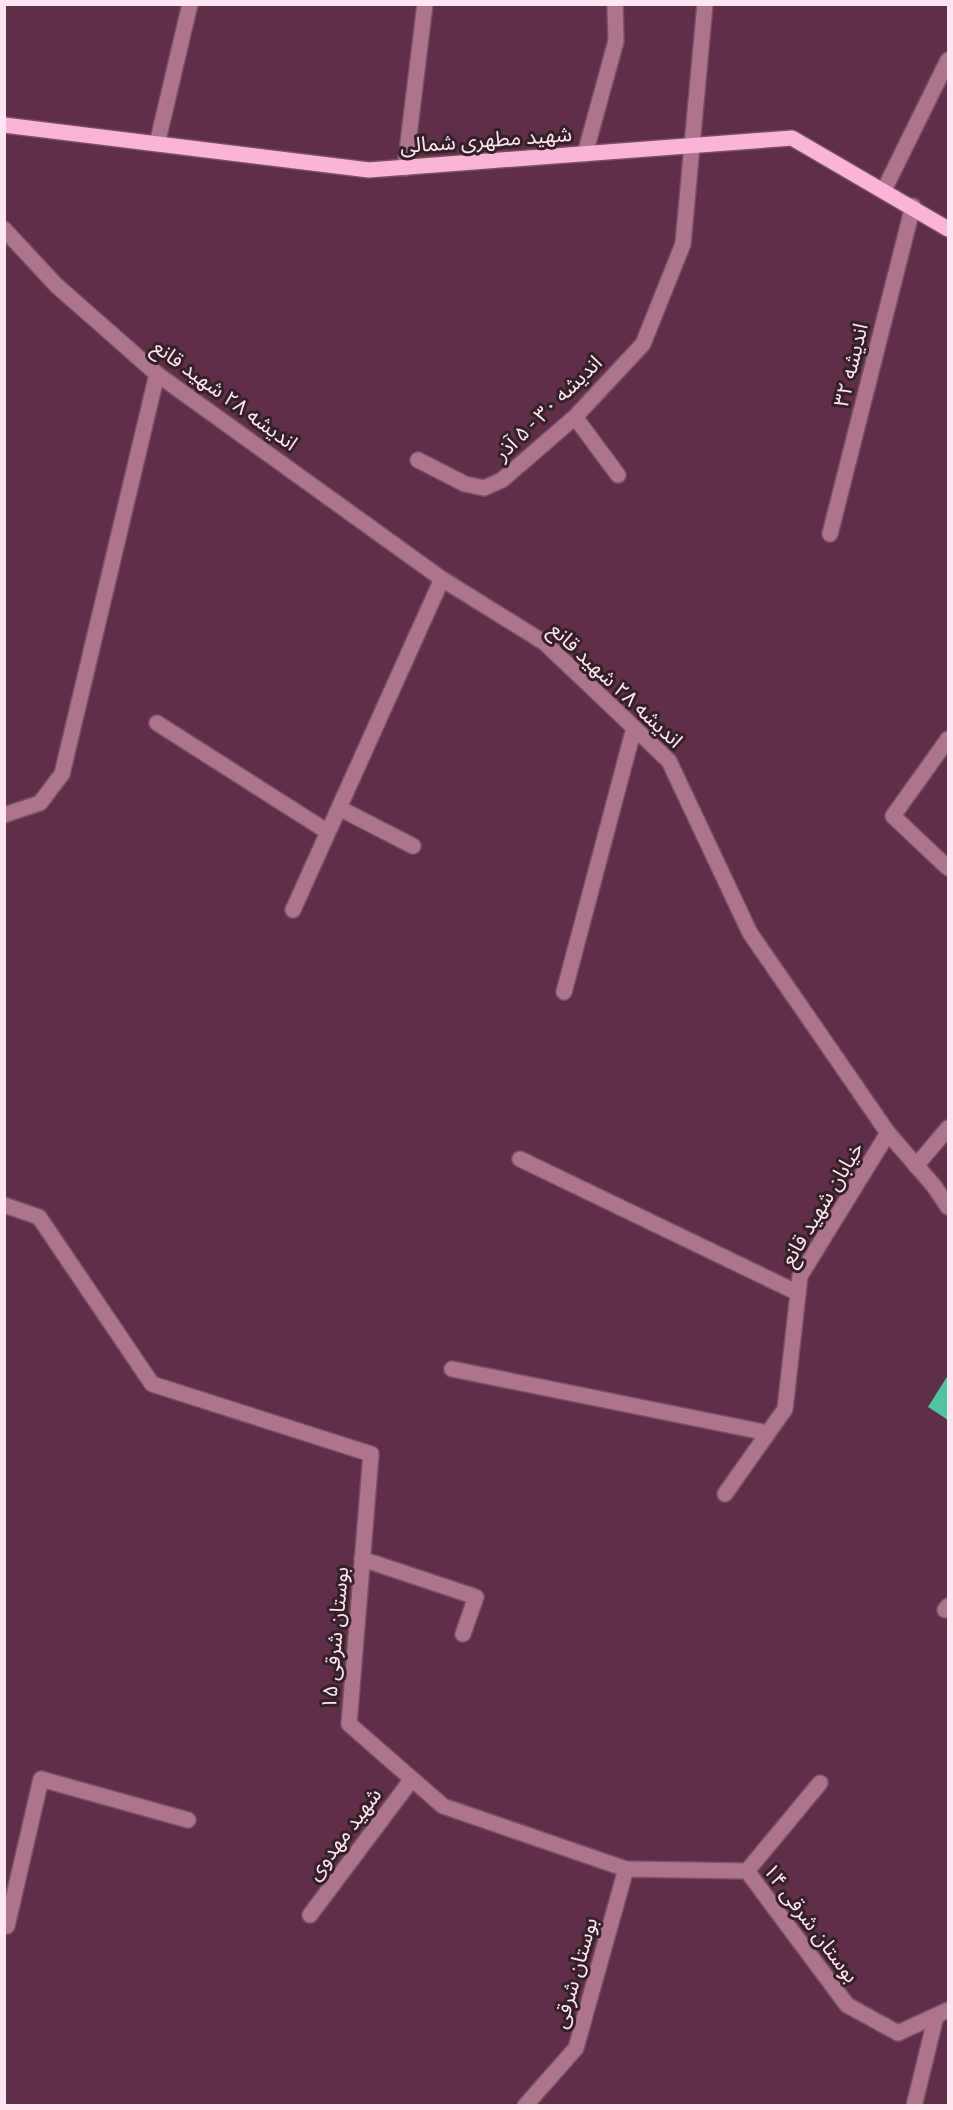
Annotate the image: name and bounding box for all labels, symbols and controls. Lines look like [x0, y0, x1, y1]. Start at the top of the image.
street label: شهید مطهری شمالی [399, 121, 573, 158]
street label: اندیشه ۳۲ [828, 321, 872, 409]
street label: اندیشه ۲۸ شهید قانع [146, 334, 303, 458]
street label: اندیشه ۳۰ - ۵ آذر [488, 350, 607, 466]
street label: اندیشه ۲۸ شهید قانع [542, 616, 688, 755]
street label: خیابان شهید قانع [775, 1137, 871, 1272]
street label: بوستان شرقی ۱۵ [316, 1566, 353, 1710]
street label: شهید مهدوی [301, 1783, 386, 1885]
street label: بوستان شرقی ۱۴ [758, 1858, 864, 1987]
street label: بوستان شرقی [547, 1915, 602, 2031]

